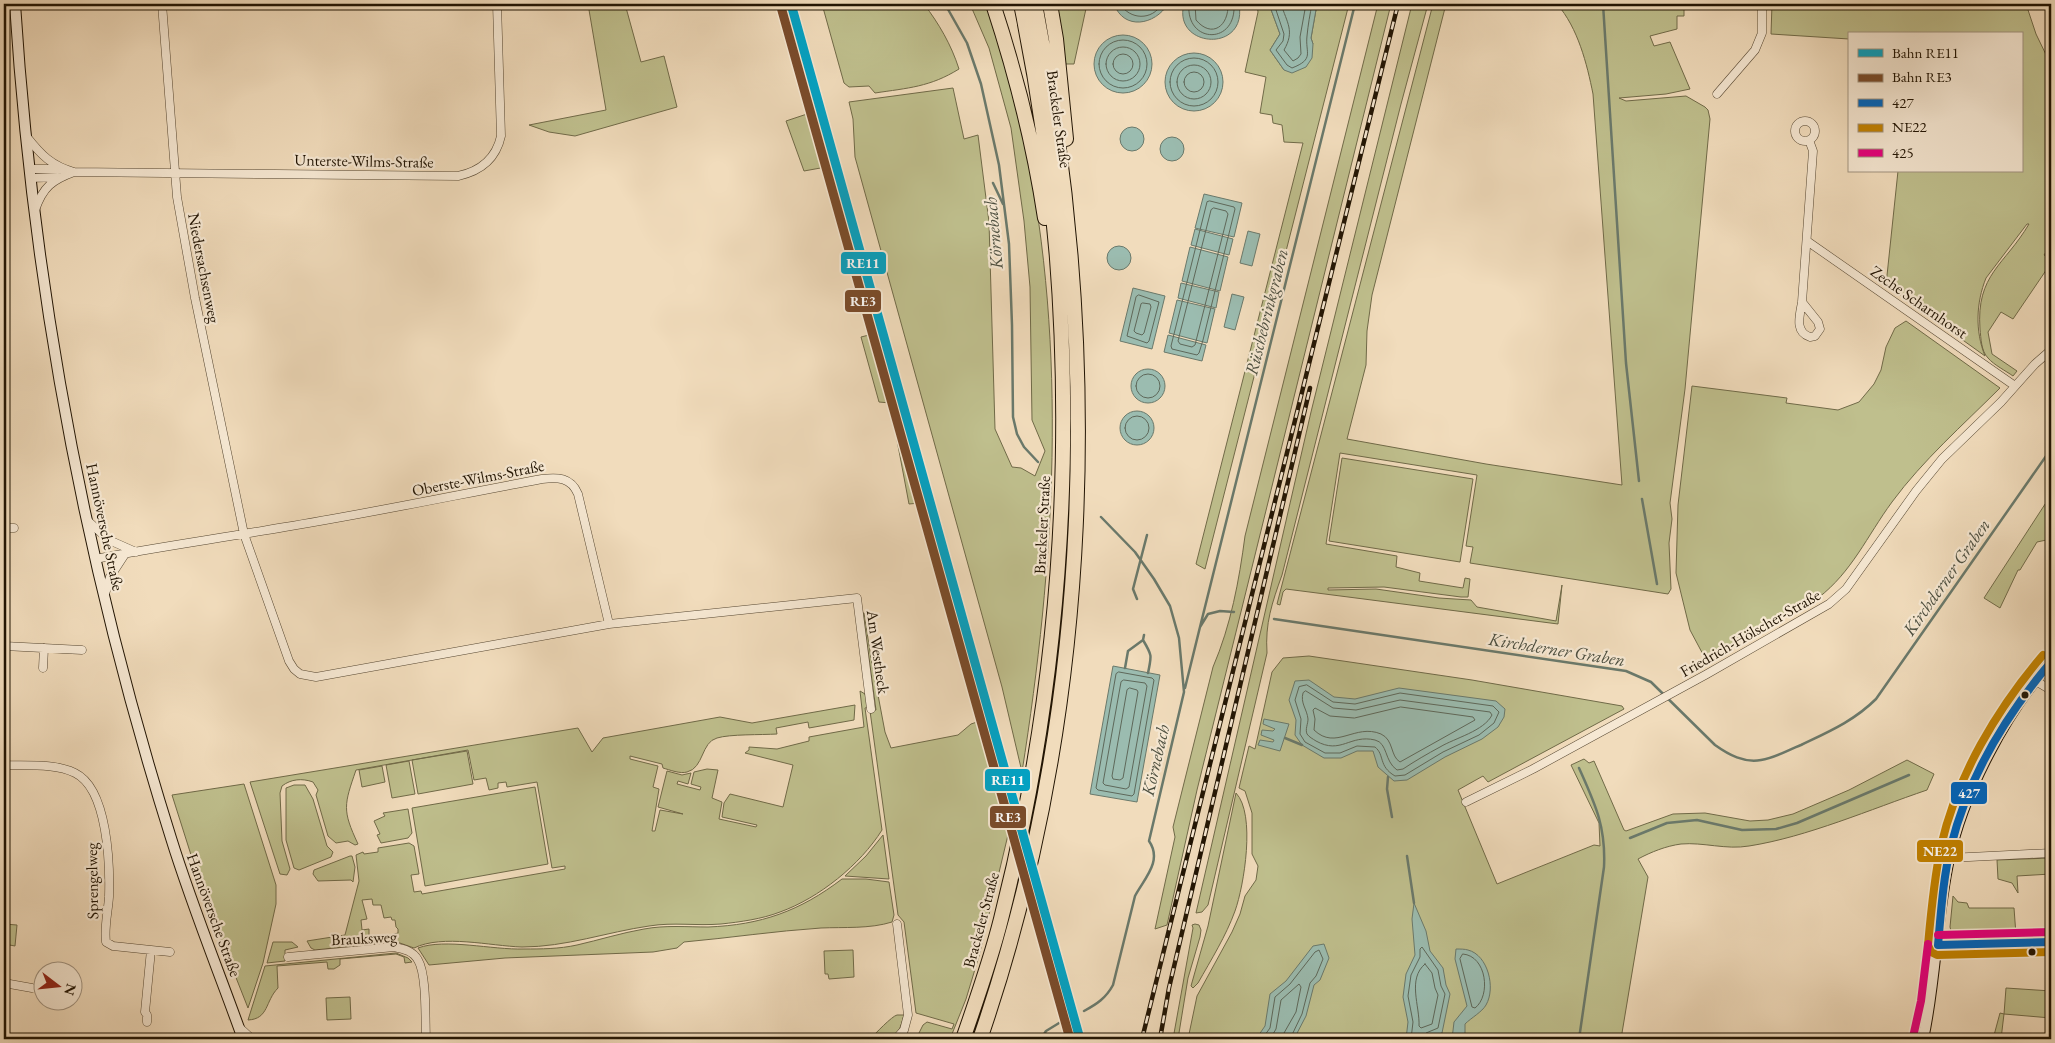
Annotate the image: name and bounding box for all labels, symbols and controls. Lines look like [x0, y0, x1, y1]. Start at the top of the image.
legend [1848, 32, 2022, 172]
text: Bahn RE11 [1892, 43, 1959, 62]
text: Bahn RE3 [1892, 67, 1952, 86]
street label: Brackeler Straße [1042, 69, 1076, 169]
text: 427 [1892, 93, 1914, 112]
text: NE22 [1892, 117, 1928, 136]
text: 425 [1892, 143, 1914, 162]
street label: Unterste-Wilms-Straße [294, 149, 434, 173]
water label: Körnebach [978, 196, 1008, 271]
street label: Niedersachsenweg [183, 211, 225, 326]
water label: Rüschebrinkgraben [1239, 247, 1294, 378]
line badge: RE11 [840, 251, 887, 275]
text: RE11 [846, 254, 880, 272]
street label: Zeche Scharnhorst [1866, 261, 1972, 343]
line badge: RE3 [844, 289, 882, 313]
text: RE3 [850, 292, 876, 310]
street label: Oberste-Wilms-Straße [410, 455, 546, 501]
street label: Hannöversche Straße [81, 461, 129, 593]
street label: Brackeler Straße [1029, 475, 1055, 575]
water label: Kirchderner Graben [1897, 514, 1995, 641]
street label: Friedrich-Hölscher-Straße [1676, 584, 1824, 682]
street label: Am Westheck [862, 608, 894, 696]
water label: Kirchderner Graben [1486, 627, 1627, 671]
unlabelled marker [2020, 690, 2030, 700]
water label: Körnebach [1135, 722, 1174, 799]
line badge: RE11 [984, 768, 1031, 792]
text: RE11 [991, 771, 1025, 789]
line badge: 427 [1950, 781, 1988, 805]
text: 427 [1958, 784, 1981, 802]
line badge: RE3 [989, 805, 1027, 829]
text: RE3 [995, 808, 1021, 826]
line badge: NE22 [1916, 839, 1964, 863]
street label: Sprengelweg [81, 841, 103, 919]
text: NE22 [1923, 842, 1958, 860]
street label: Hannöversche Straße [182, 850, 246, 980]
street label: Brackeler Straße [958, 870, 1004, 970]
street label: Brauksweg [331, 926, 399, 950]
unlabelled marker [2027, 947, 2037, 957]
north arrow [32, 960, 82, 1010]
text: N [60, 982, 81, 998]

